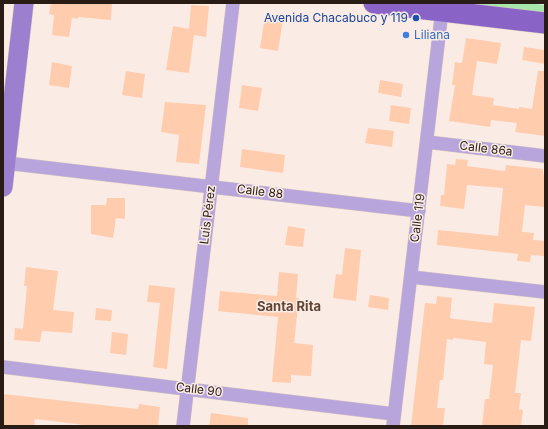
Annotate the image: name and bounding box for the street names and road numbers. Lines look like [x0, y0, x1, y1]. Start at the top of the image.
street label: Calle 86a [459, 139, 513, 159]
street label: Calle 88 [236, 182, 284, 202]
street label: Luis Pérez [197, 185, 219, 245]
street label: Calle 119 [408, 193, 428, 243]
street label: Calle 90 [175, 380, 223, 400]

